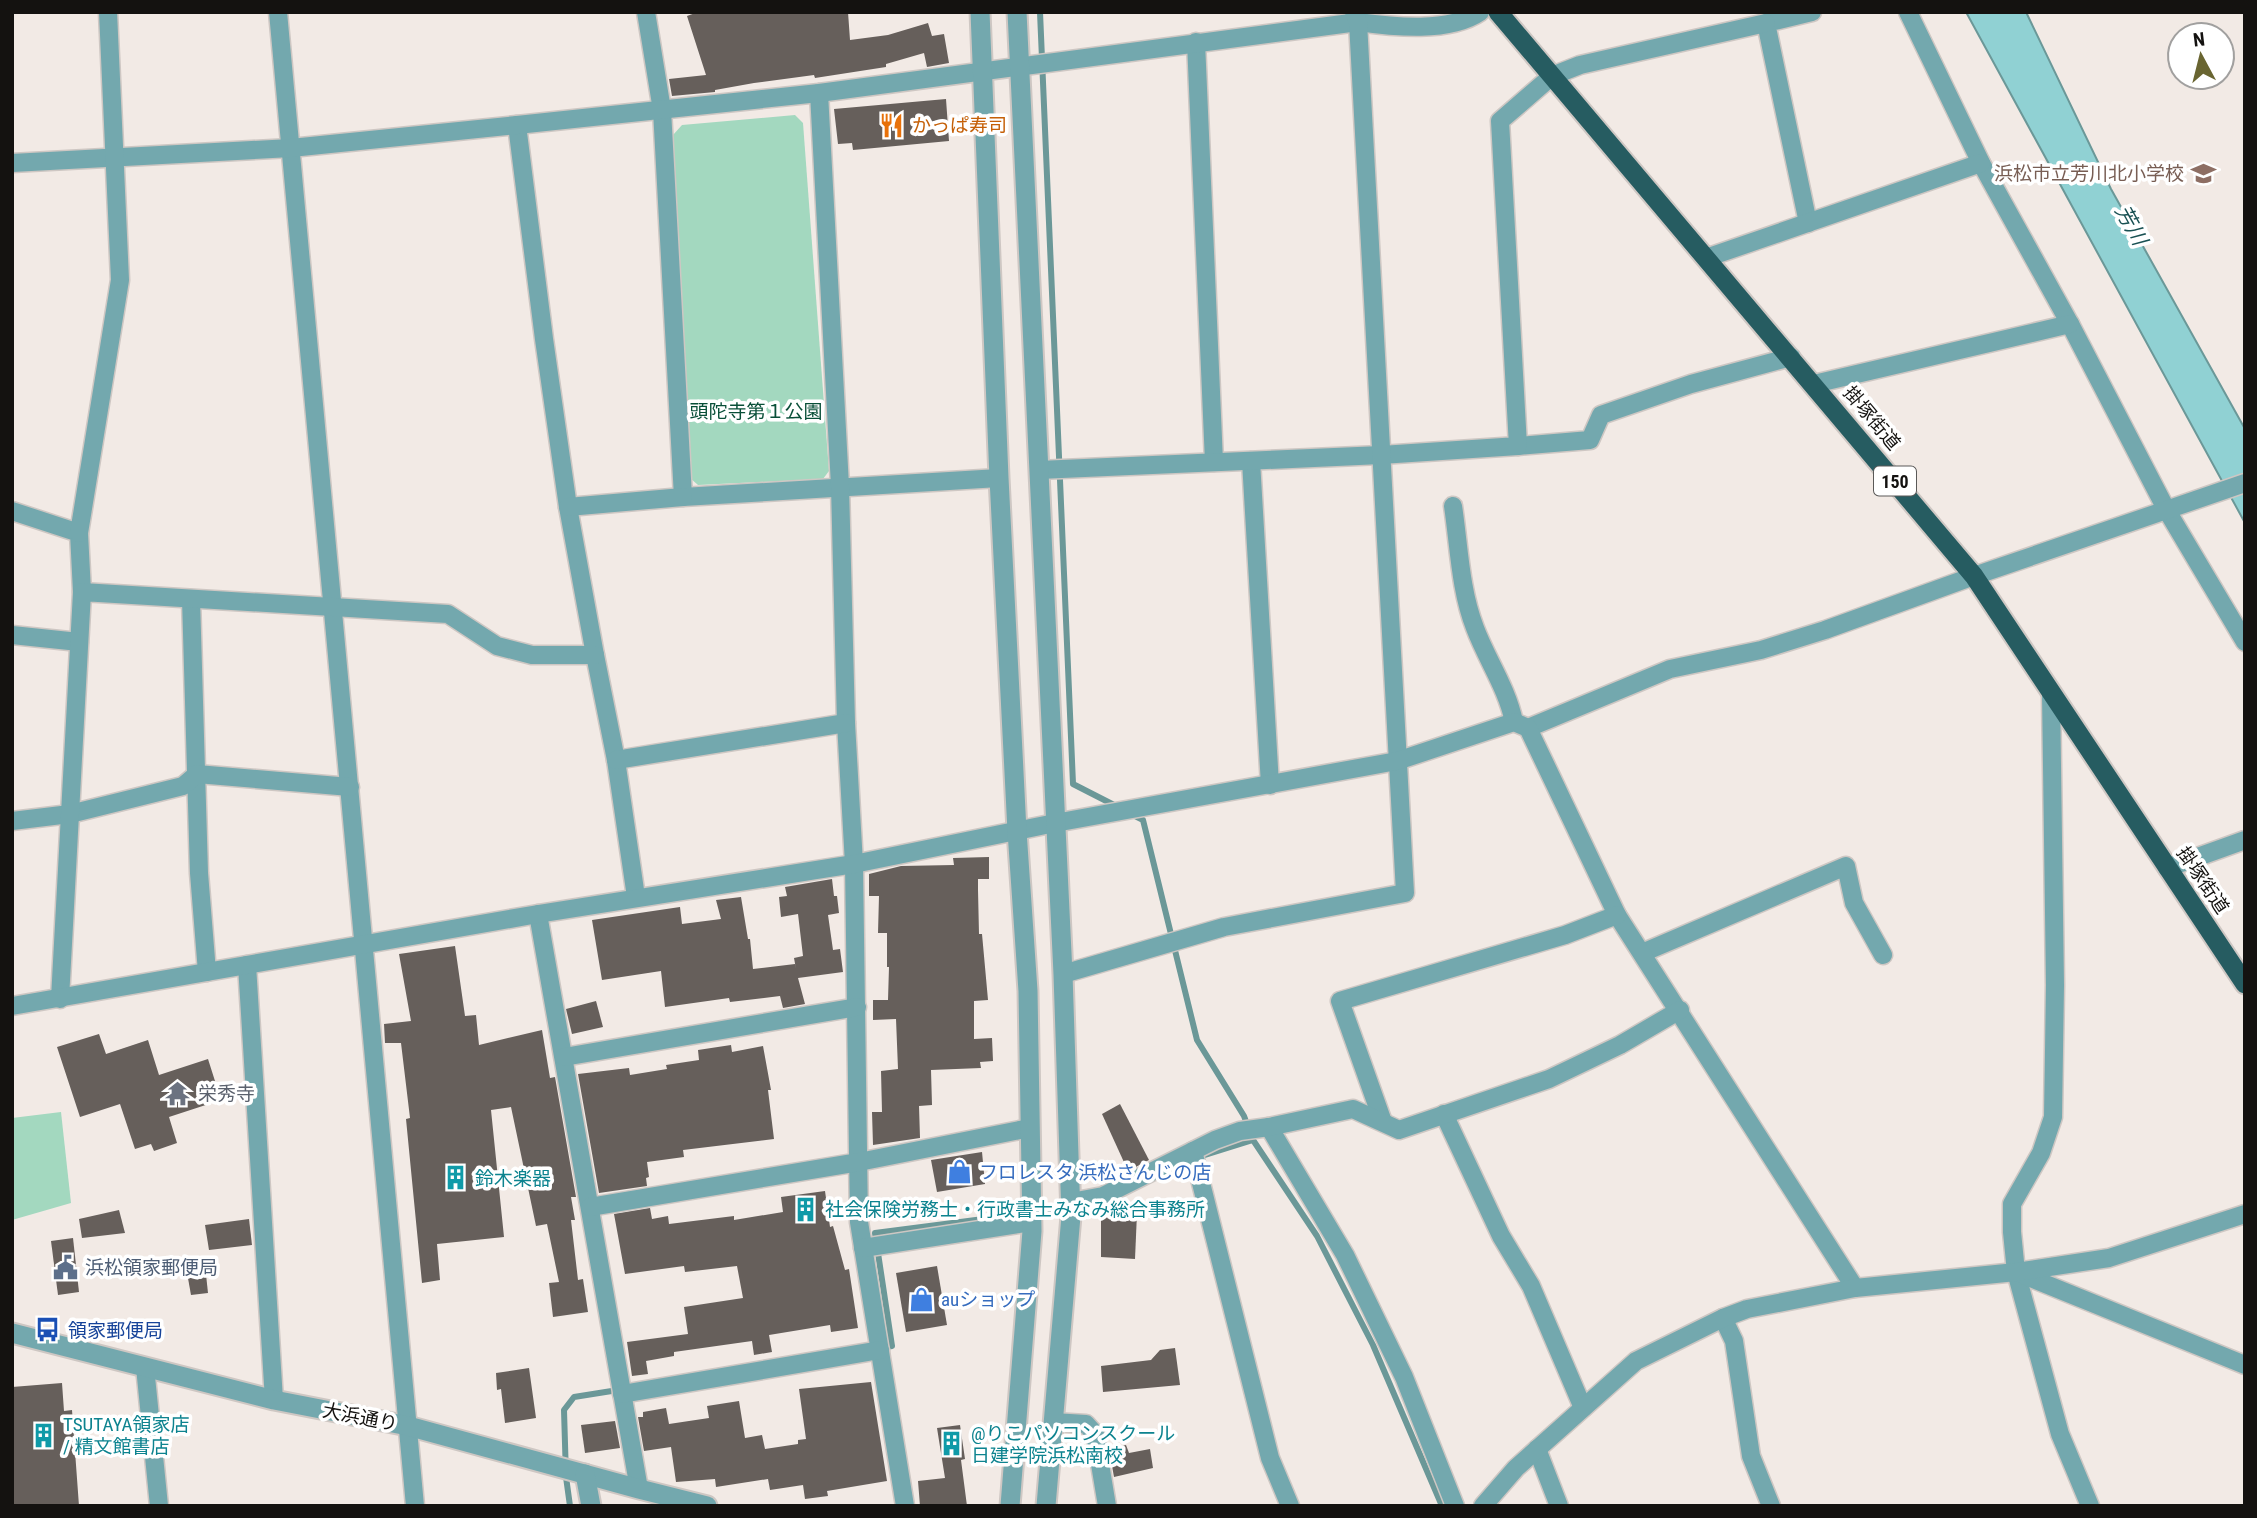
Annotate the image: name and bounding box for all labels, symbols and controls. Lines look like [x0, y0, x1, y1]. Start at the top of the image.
north arrow [2166, 21, 2236, 91]
text: N [2192, 27, 2206, 52]
restaurant icon: かっぱ寿司 [878, 111, 906, 139]
place label: かっぱ寿司 [912, 114, 1007, 137]
school or university icon: 浜松市立芳川北小学校 [2190, 159, 2218, 187]
place label: 浜松市立芳川北小学校 [1994, 162, 2184, 185]
water label: 芳川 [2110, 201, 2153, 251]
street label: 掛塚街道 [1839, 381, 1905, 455]
park label: 頭陀寺第１公園 [689, 400, 823, 423]
road number: 150 [1874, 466, 1916, 495]
street label: 掛塚街道 [2172, 842, 2234, 918]
temple icon: 栄秀寺 [164, 1079, 192, 1107]
place label: 栄秀寺 [198, 1082, 255, 1105]
shop icon: フロレスタ 浜松さんじの店 [945, 1158, 973, 1186]
place label: フロレスタ 浜松さんじの店 [979, 1161, 1211, 1184]
building icon: 鈴木楽器 [441, 1164, 469, 1192]
place label: 鈴木楽器 [475, 1167, 551, 1190]
building icon: 社会保険労務士・行政書士みなみ総合事務所 [791, 1195, 819, 1223]
place label: 社会保険労務士・行政書士みなみ総合事務所 [825, 1198, 1205, 1221]
public building icon: 浜松領家郵便局 [51, 1253, 79, 1281]
place label: 浜松領家郵便局 [85, 1256, 218, 1279]
shop icon: auショップ [907, 1285, 935, 1313]
place label: auショップ [941, 1288, 1035, 1311]
bus stop icon: 領家郵便局 [34, 1316, 62, 1344]
place label: 領家郵便局 [68, 1319, 163, 1342]
street label: 大浜通り [320, 1398, 400, 1436]
place label: TSUTAYA領家店 / 精文館書店 [63, 1413, 190, 1458]
building icon: TSUTAYA領家店 / 精文館書店 [29, 1421, 57, 1449]
place label: @りこパソコンスクール 日建学院浜松南校 [971, 1422, 1175, 1467]
building icon: @りこパソコンスクール 日建学院浜松南校 [937, 1430, 965, 1458]

